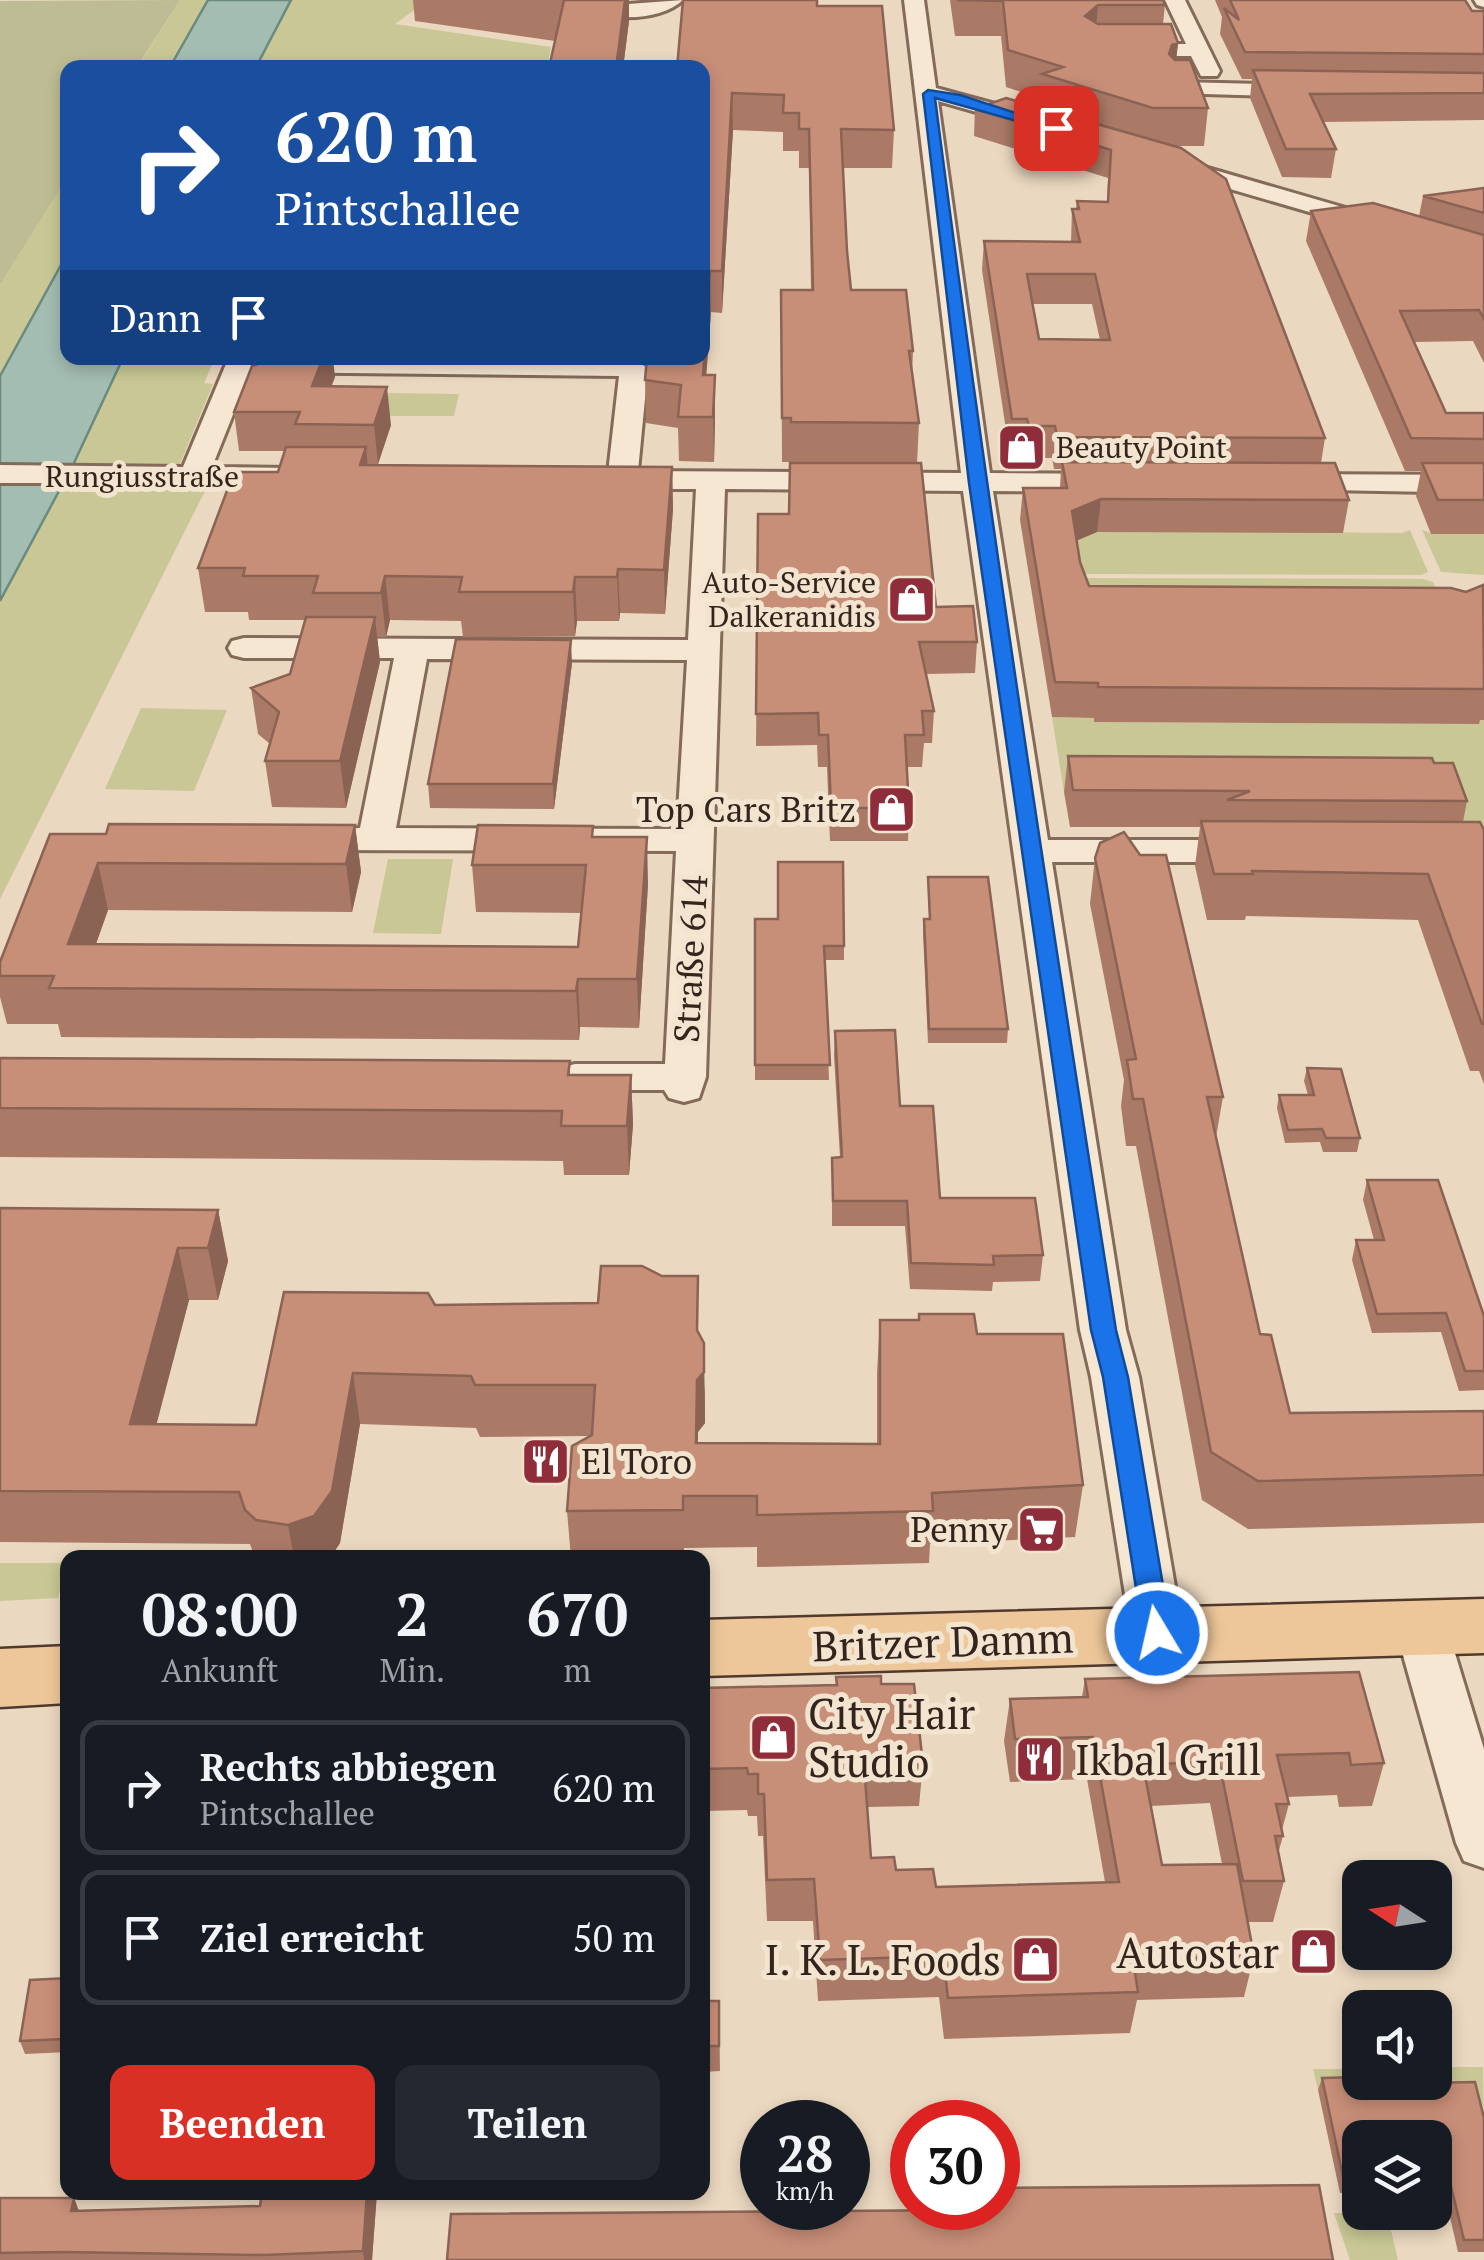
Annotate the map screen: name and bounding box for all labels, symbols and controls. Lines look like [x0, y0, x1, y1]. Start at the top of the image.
pin [1014, 86, 1099, 171]
text: 620 m [275, 89, 477, 182]
icon: right [110, 100, 240, 230]
icon: arrive [1029, 101, 1084, 156]
text: Pintschallee [275, 178, 521, 238]
icon: arrive [221, 290, 276, 345]
text: Dann [110, 293, 201, 343]
shop icon: Beauty Point [995, 421, 1047, 473]
place label: Beauty Point [1056, 427, 1227, 467]
street label: Rungiusstraße [45, 456, 239, 496]
place label: Auto-Service Dalkeranidis [702, 562, 876, 636]
shop icon: Auto-Service Dalkeranidis [885, 573, 937, 625]
shop icon: Top Cars Britz [865, 783, 917, 835]
place label: Top Cars Britz [636, 786, 856, 832]
street label: Straße 614 [663, 874, 717, 1044]
restaurant icon: El Toro [520, 1435, 572, 1487]
place label: El Toro [581, 1438, 692, 1484]
supermarket icon: Penny [1016, 1503, 1068, 1555]
place label: Penny [910, 1506, 1008, 1552]
text: 08:00 [142, 1574, 298, 1653]
text: 2 [395, 1574, 429, 1653]
text: 670 [527, 1574, 628, 1653]
position arrow [1105, 1581, 1209, 1685]
street label: Britzer Damm [812, 1608, 1074, 1674]
text: Ankunft [161, 1649, 278, 1691]
text: Min. [380, 1649, 445, 1691]
text: m [564, 1649, 591, 1691]
place label: City Hair Studio [808, 1685, 975, 1789]
shop icon: City Hair Studio [747, 1711, 799, 1763]
place label: Ikbal Grill [1075, 1731, 1261, 1787]
restaurant icon: Ikbal Grill [1014, 1733, 1066, 1785]
text: Rechts abbiegen [200, 1742, 496, 1792]
icon: right [115, 1760, 170, 1815]
text: 620 m [552, 1763, 655, 1813]
text: Pintschallee [200, 1792, 375, 1834]
north arrow [1342, 1860, 1452, 1970]
map controls [1342, 1860, 1452, 2230]
icon: arrive [115, 1910, 170, 1965]
text: Ziel erreicht [200, 1913, 424, 1963]
text: 50 m [572, 1913, 655, 1963]
place label: Autostar [1116, 1924, 1279, 1980]
shop icon: Autostar [1288, 1926, 1340, 1978]
place label: I. K. L. Foods [764, 1931, 1001, 1987]
shop icon: I. K. L. Foods [1010, 1933, 1062, 1985]
button: sound [1342, 1990, 1452, 2100]
button: Beenden [110, 2065, 375, 2180]
button: Teilen [395, 2065, 660, 2180]
speed limit sign: 30 [890, 2100, 1020, 2230]
text: 28 [777, 2120, 833, 2186]
button: layers [1342, 2120, 1452, 2230]
text: km/h [776, 2174, 834, 2207]

